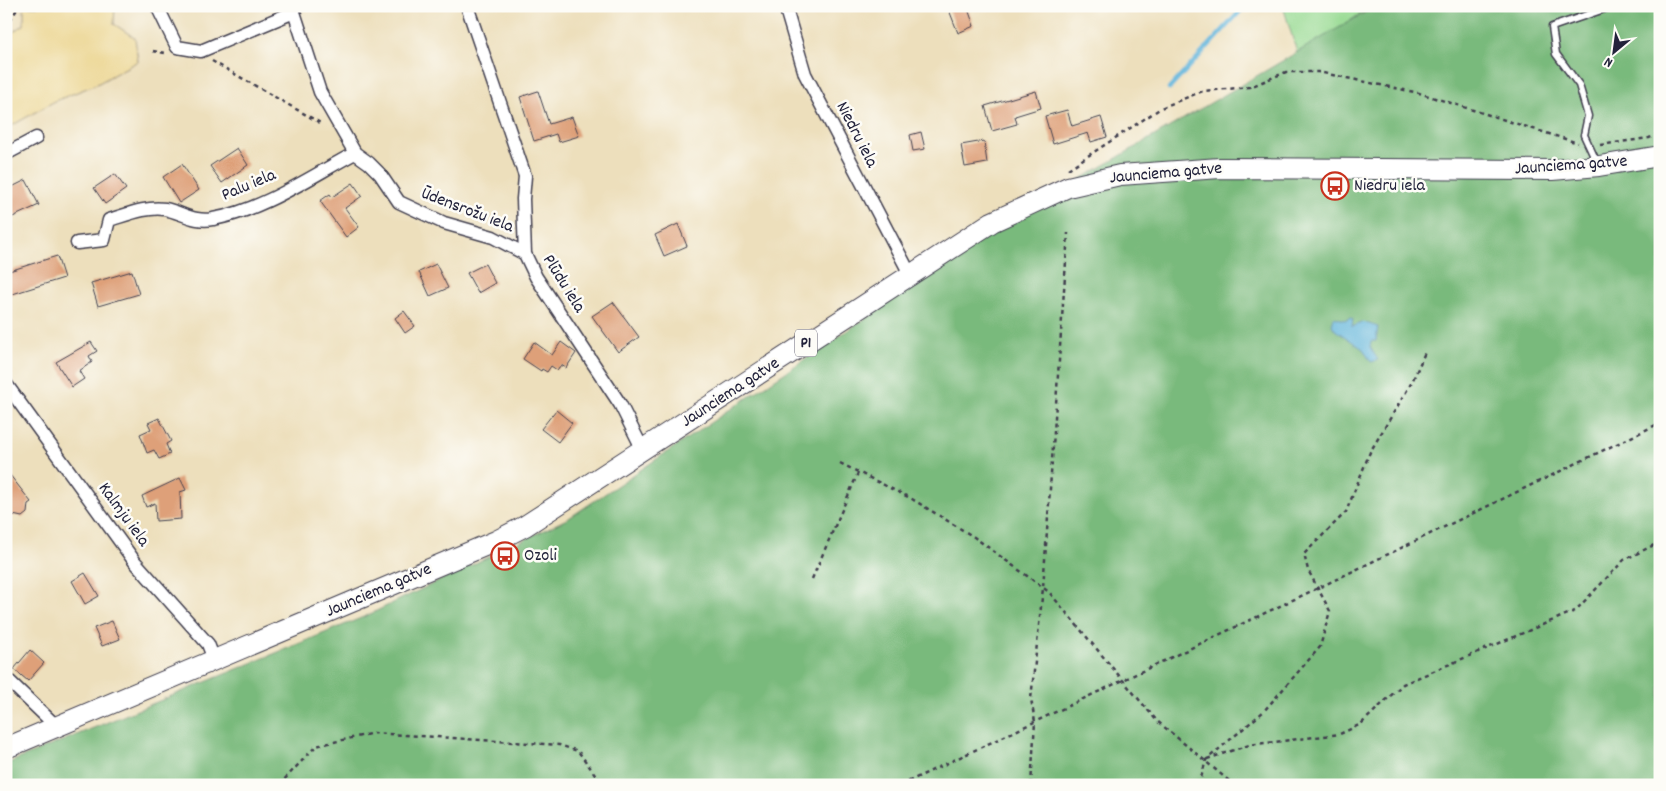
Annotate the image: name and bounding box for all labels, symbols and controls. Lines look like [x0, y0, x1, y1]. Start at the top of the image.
north arrow [1588, 28, 1638, 78]
text: N [1601, 51, 1617, 72]
street label: Niedru iela [829, 98, 884, 173]
street label: Jaunciema gatve [1514, 150, 1628, 182]
street label: Jaunciema gatve [1109, 157, 1223, 191]
street label: Palu iela [218, 163, 281, 209]
bus stop icon: Niedru iela [1320, 171, 1350, 201]
place label: Niedru iela [1354, 174, 1426, 199]
street label: Ūdensrožu iela [417, 182, 517, 240]
street label: Plūdu iela [535, 250, 591, 318]
road number: P1 [795, 329, 817, 356]
street label: Jaunciema gatve [677, 352, 785, 434]
street label: Kalmju iela [91, 478, 155, 553]
bus stop icon: Ozoli [490, 541, 520, 571]
place label: Ozoli [524, 544, 557, 569]
street label: Jaunciema gatve [322, 557, 436, 625]

